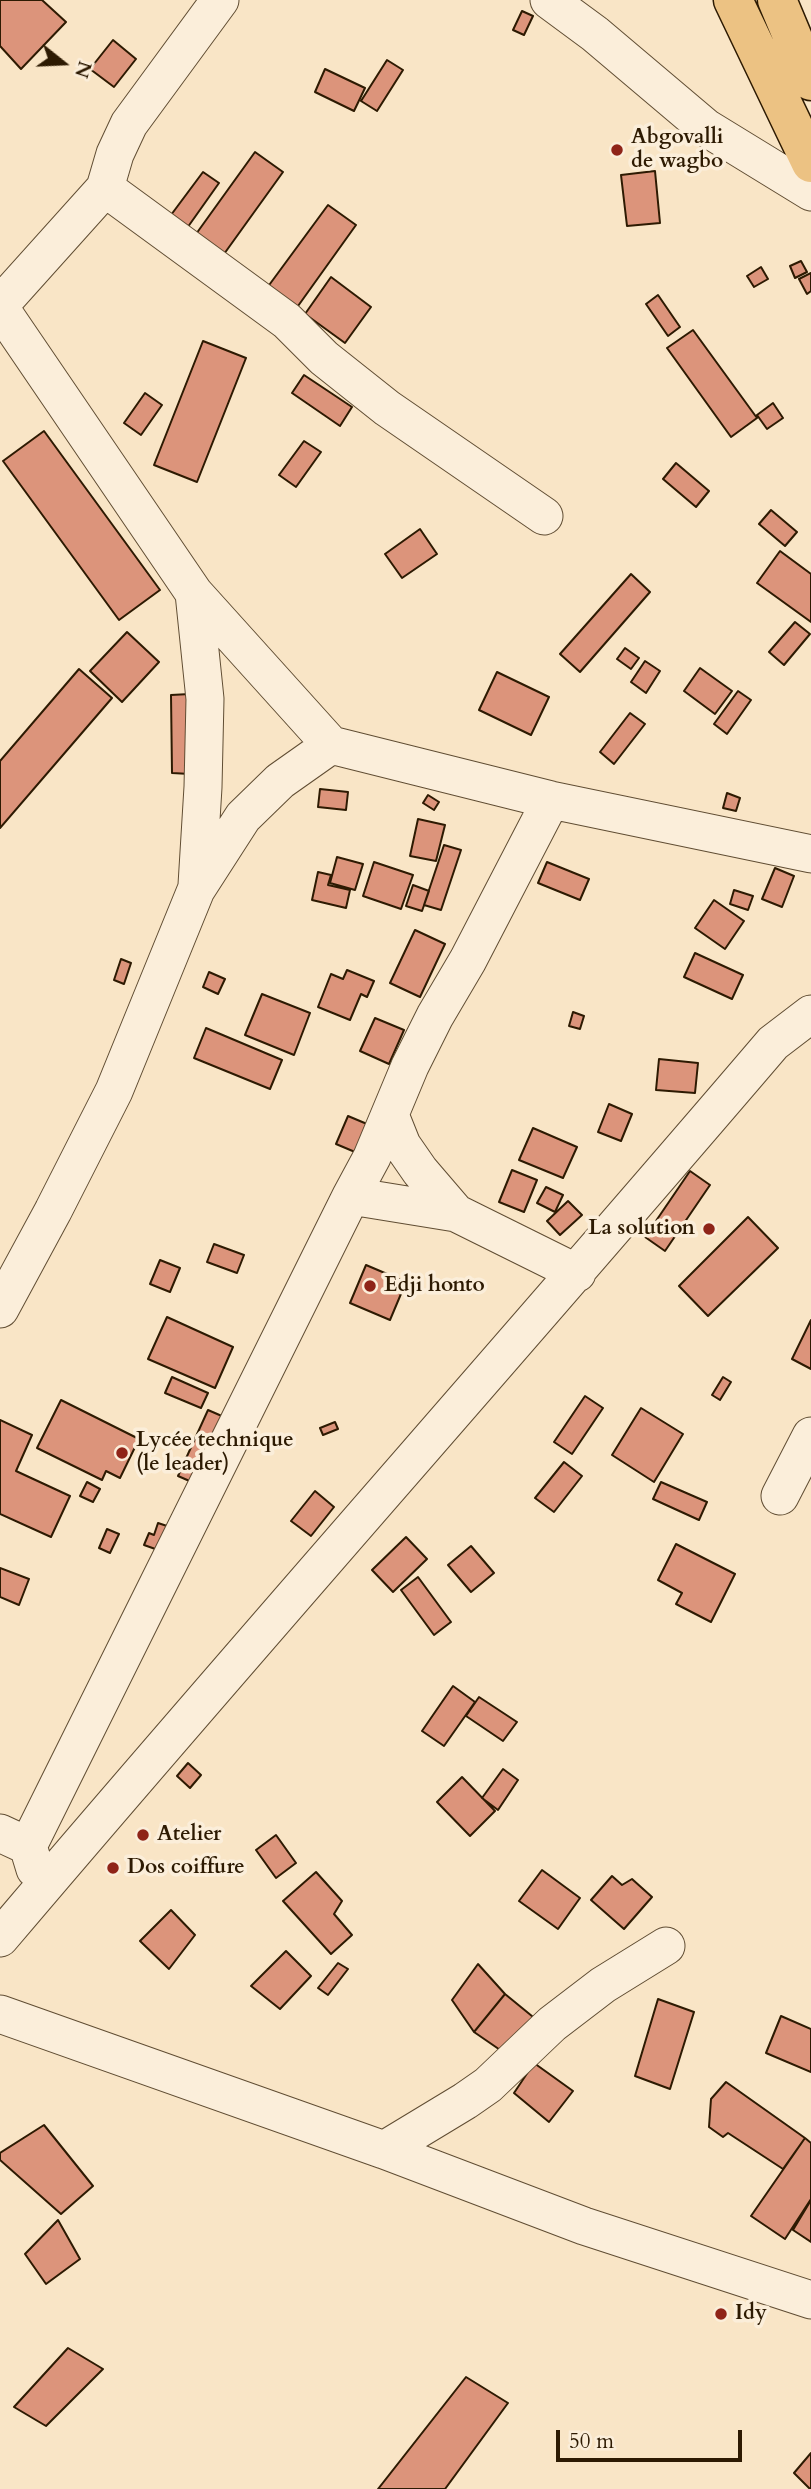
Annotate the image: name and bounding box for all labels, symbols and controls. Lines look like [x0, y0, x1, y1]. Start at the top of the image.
north arrow [28, 28, 98, 98]
text: N [68, 58, 98, 81]
place label: Abgovalli de wagbo [631, 125, 723, 175]
marker: Abgovalli de wagbo [609, 142, 625, 158]
place label: La solution [588, 1216, 695, 1242]
marker: La solution [701, 1221, 717, 1237]
place label: Edji honto [384, 1273, 485, 1299]
marker: Edji honto [362, 1278, 378, 1294]
place label: Lycée technique (le leader) [136, 1428, 294, 1478]
marker: Lycée technique (le leader) [114, 1445, 130, 1461]
place label: Atelier [157, 1822, 221, 1848]
marker: Atelier [135, 1827, 151, 1843]
place label: Dos coiffure [127, 1855, 245, 1881]
marker: Dos coiffure [105, 1860, 121, 1876]
place label: Idy [735, 2301, 767, 2327]
marker: Idy [713, 2306, 729, 2322]
scale bar [559, 2416, 744, 2460]
text: 50 m [569, 2427, 614, 2456]

